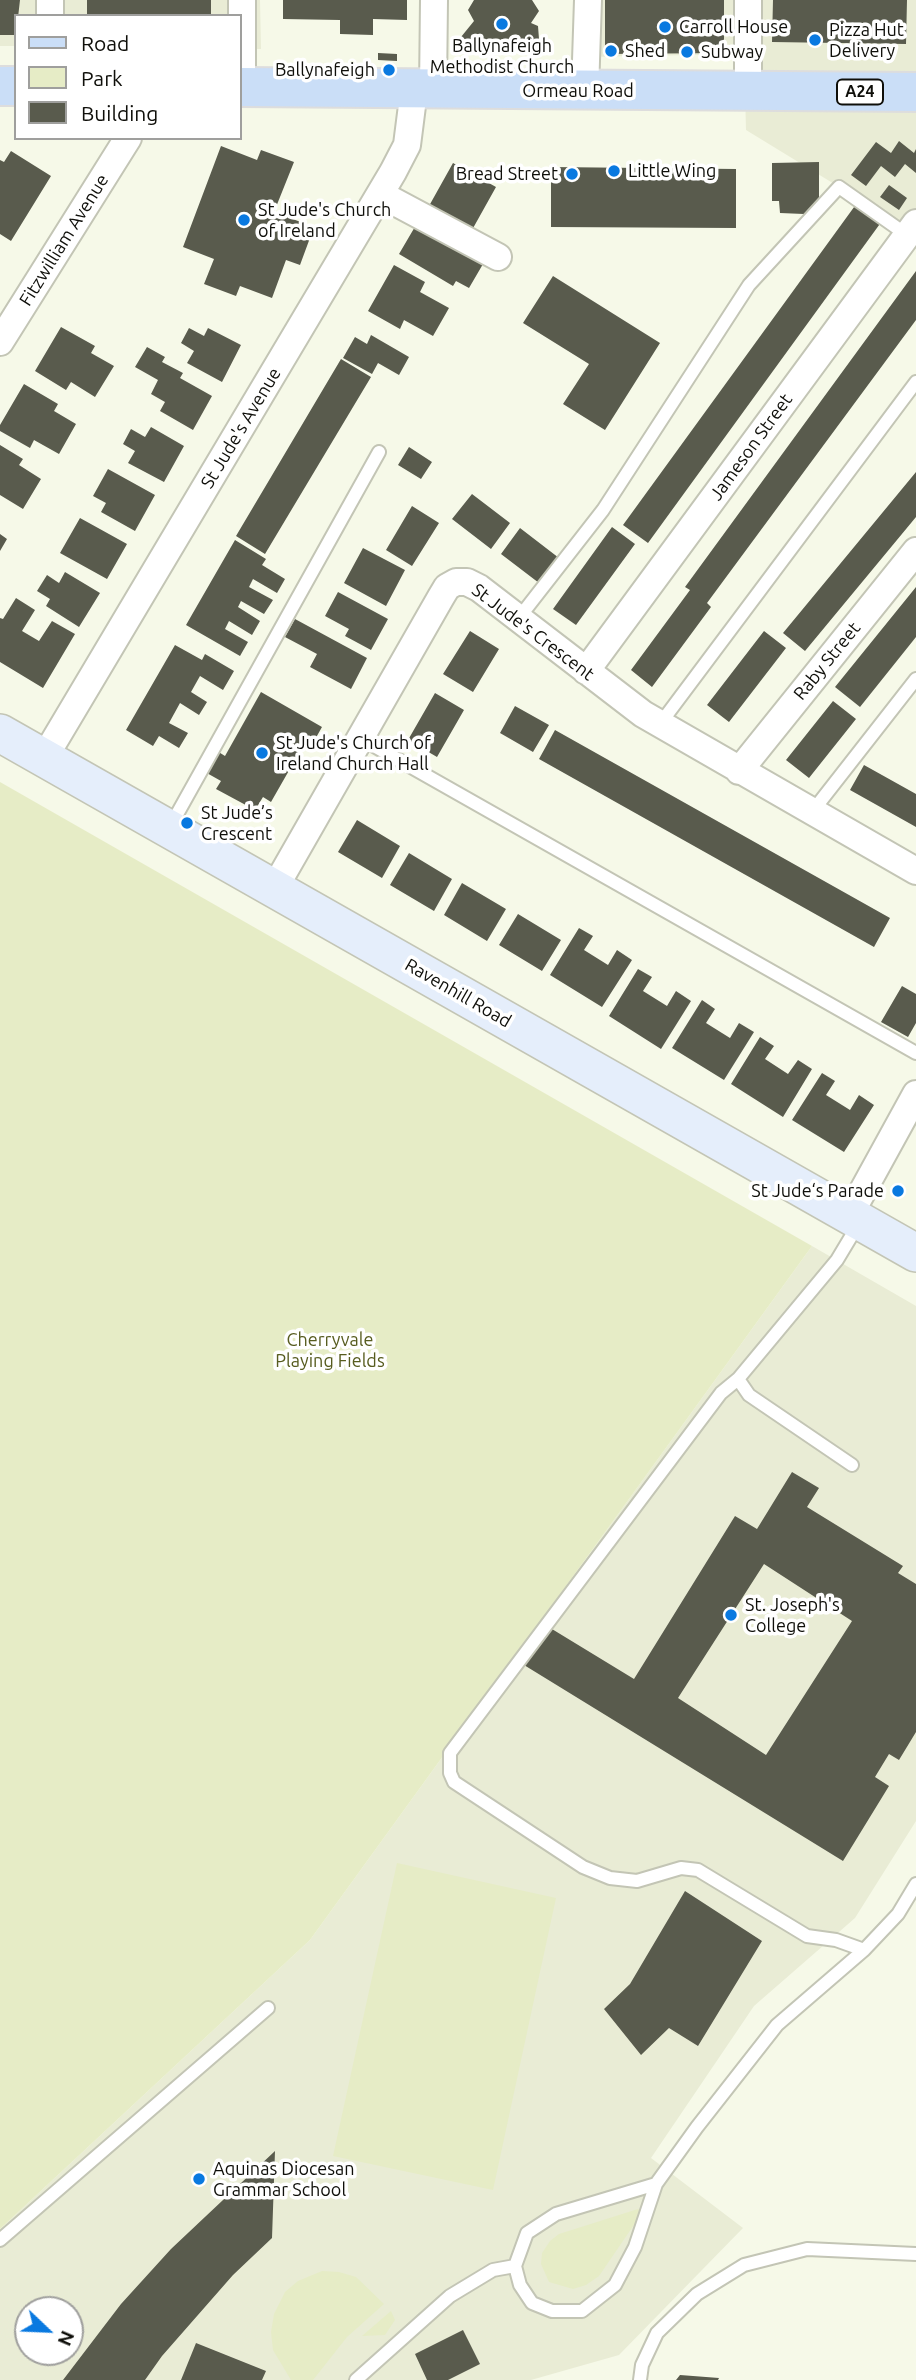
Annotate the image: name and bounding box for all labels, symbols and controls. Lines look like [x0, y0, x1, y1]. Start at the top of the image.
legend [14, 14, 242, 140]
marker: Ballynafeigh Methodist Church [494, 16, 510, 32]
place label: Carroll House [679, 16, 788, 38]
marker: Carroll House [657, 19, 673, 35]
place label: Pizza Hut Delivery [829, 19, 904, 61]
text: Road [81, 31, 129, 55]
marker: Pizza Hut Delivery [807, 32, 823, 48]
place label: Ballynafeigh Methodist Church [430, 35, 574, 78]
place label: Shed [625, 40, 665, 62]
place label: Subway [701, 41, 763, 63]
marker: Shed [603, 43, 619, 59]
marker: Subway [679, 44, 695, 60]
place label: Ballynafeigh [275, 59, 375, 81]
marker: Ballynafeigh [381, 62, 397, 78]
text: Park [81, 66, 123, 90]
street label: Ormeau Road [522, 80, 634, 102]
road number: A24 [837, 80, 883, 104]
text: Building [81, 101, 158, 125]
place label: Little Wing [628, 160, 716, 182]
place label: Bread Street [456, 163, 558, 185]
marker: Little Wing [606, 163, 622, 179]
marker: Bread Street [564, 166, 580, 182]
street label: Fitzwilliam Avenue [15, 170, 113, 310]
place label: St Jude's Church of Ireland [258, 199, 391, 242]
marker: St Jude's Church of Ireland [236, 212, 252, 228]
street label: St Jude's Avenue [196, 364, 286, 492]
street label: Jameson Street [705, 389, 797, 505]
street label: St Jude's Crescent [468, 579, 598, 685]
street label: Raby Street [789, 618, 865, 704]
place label: St Jude's Church of Ireland Church Hall [276, 732, 431, 774]
marker: St Jude's Church of Ireland Church Hall [254, 745, 270, 761]
place label: St Jude’s Crescent [201, 802, 273, 844]
marker: St Jude’s Crescent [179, 815, 195, 831]
street label: Ravenhill Road [401, 954, 515, 1032]
place label: St Jude‘s Parade [751, 1180, 884, 1202]
marker: St Jude‘s Parade [890, 1183, 906, 1199]
park label: Cherryvale Playing Fields [275, 1329, 385, 1372]
place label: St. Joseph's College [745, 1594, 840, 1636]
marker: St. Joseph's College [723, 1607, 739, 1623]
place label: Aquinas Diocesan Grammar School [213, 2158, 355, 2200]
marker: Aquinas Diocesan Grammar School [191, 2171, 207, 2187]
north arrow [14, 2296, 84, 2366]
text: N [54, 2328, 79, 2349]

